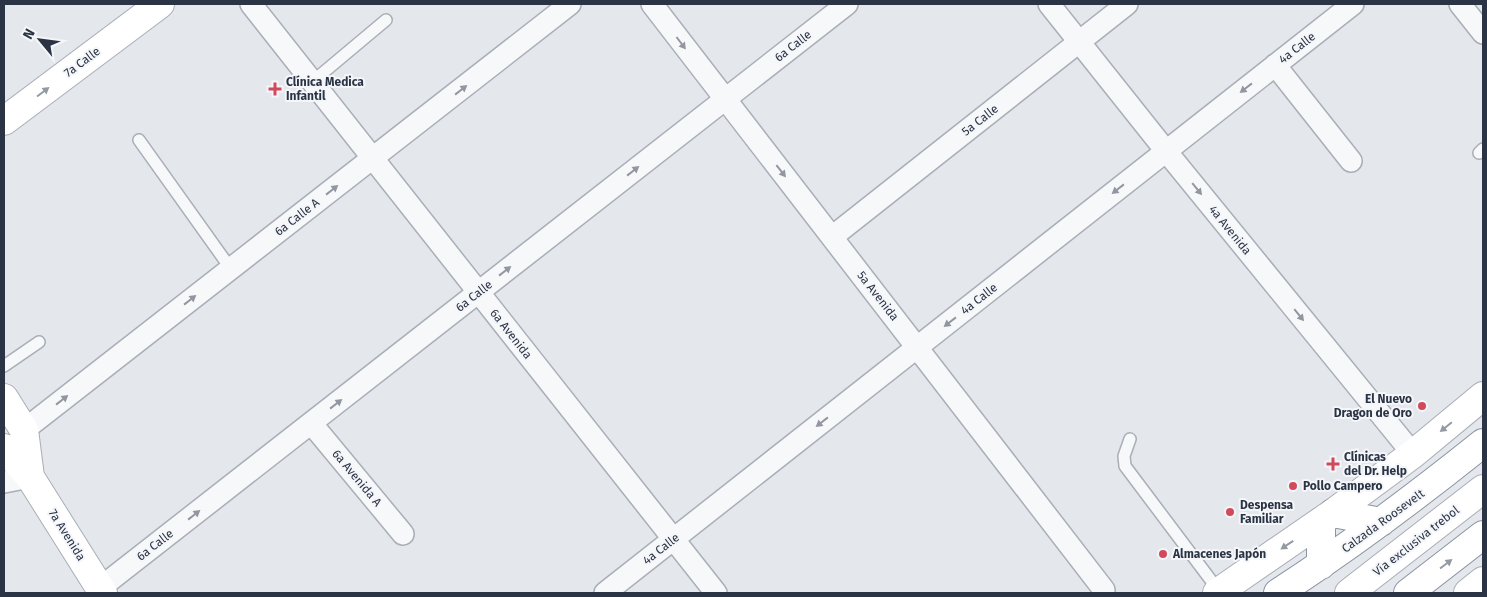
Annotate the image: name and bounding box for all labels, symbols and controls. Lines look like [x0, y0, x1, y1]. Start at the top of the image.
north arrow [15, 15, 65, 65]
text: N [19, 26, 39, 42]
street label: 6a Calle [772, 27, 814, 65]
street label: 4a Calle [1276, 29, 1318, 67]
one-way arrow [676, 36, 686, 50]
street label: 7a Calle [61, 44, 103, 80]
place label: Clínica Medica Infantil [286, 75, 364, 103]
marker: Clínica Medica Infantil [268, 82, 282, 96]
one-way arrow [1240, 83, 1253, 94]
one-way arrow [454, 84, 467, 95]
one-way arrow [36, 87, 50, 97]
street label: 5a Calle [959, 101, 1001, 139]
one-way arrow [775, 164, 786, 177]
one-way arrow [626, 166, 639, 177]
one-way arrow [1191, 182, 1202, 195]
one-way arrow [1112, 183, 1125, 194]
one-way arrow [326, 184, 339, 195]
street label: 6a Calle A [272, 195, 322, 239]
street label: 4a Avenida [1206, 202, 1254, 258]
one-way arrow [498, 266, 511, 277]
street label: 5a Avenida [854, 268, 902, 324]
street label: 6a Calle [453, 277, 495, 315]
street label: 4a Calle [958, 280, 1000, 318]
one-way arrow [184, 295, 197, 306]
street label: 6a Avenida [487, 306, 535, 362]
one-way arrow [1294, 308, 1305, 321]
one-way arrow [943, 316, 956, 327]
place label: El Nuevo Dragon de Oro [1334, 392, 1412, 420]
one-way arrow [56, 395, 69, 406]
one-way arrow [329, 398, 342, 409]
marker: El Nuevo Dragon de Oro [1416, 400, 1428, 412]
one-way arrow [816, 417, 829, 428]
one-way arrow [1439, 422, 1452, 433]
street label: 6a Avenida A [329, 447, 385, 509]
place label: Clínicas del Dr. Help [1344, 450, 1407, 478]
marker: Clínicas del Dr. Help [1326, 457, 1340, 471]
place label: Pollo Campero [1303, 479, 1383, 493]
marker: Pollo Campero [1287, 480, 1299, 492]
street label: Calzada Roosevelt [1339, 486, 1428, 556]
place label: Despensa Familiar [1240, 498, 1294, 526]
street label: Vía exclusiva trebol [1370, 503, 1462, 579]
marker: Despensa Familiar [1224, 506, 1236, 518]
street label: 7a Avenida [46, 507, 88, 563]
one-way arrow [187, 509, 200, 520]
street label: 6a Calle [134, 526, 176, 564]
street label: 4a Calle [640, 530, 682, 568]
one-way arrow [1280, 540, 1294, 549]
place label: Almacenes Japón [1172, 547, 1266, 561]
marker: Almacenes Japón [1157, 548, 1169, 560]
one-way arrow [1439, 559, 1452, 570]

